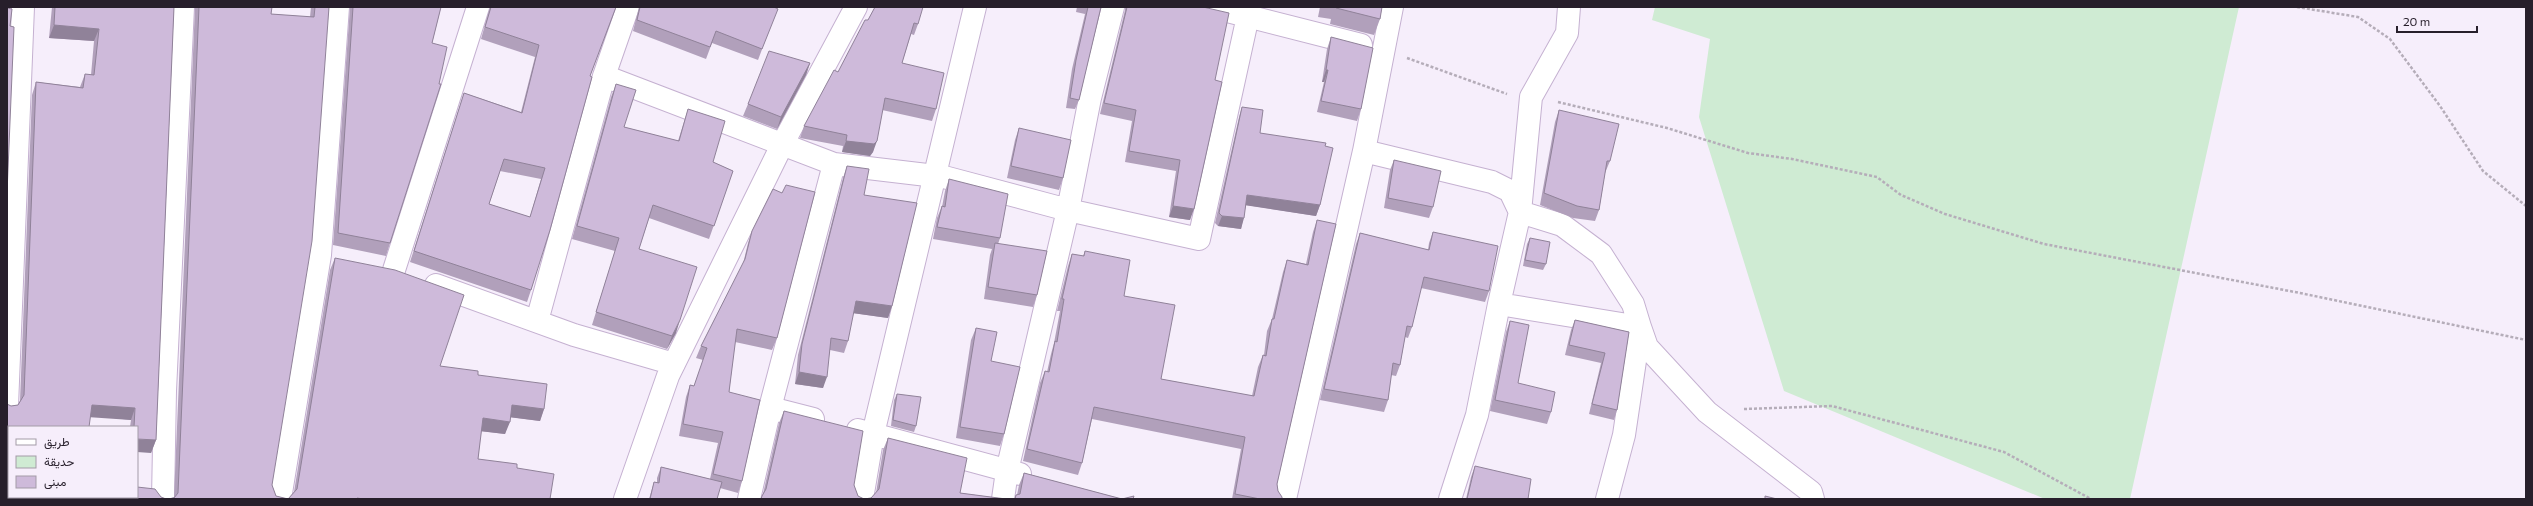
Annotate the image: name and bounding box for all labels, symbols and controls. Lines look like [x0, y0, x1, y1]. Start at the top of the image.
scale bar [2397, 8, 2477, 34]
text: 20 m [2403, 14, 2430, 28]
legend [8, 426, 138, 498]
text: طريق [44, 434, 70, 450]
text: حديقة [44, 454, 74, 469]
text: مبنى [44, 474, 66, 490]

